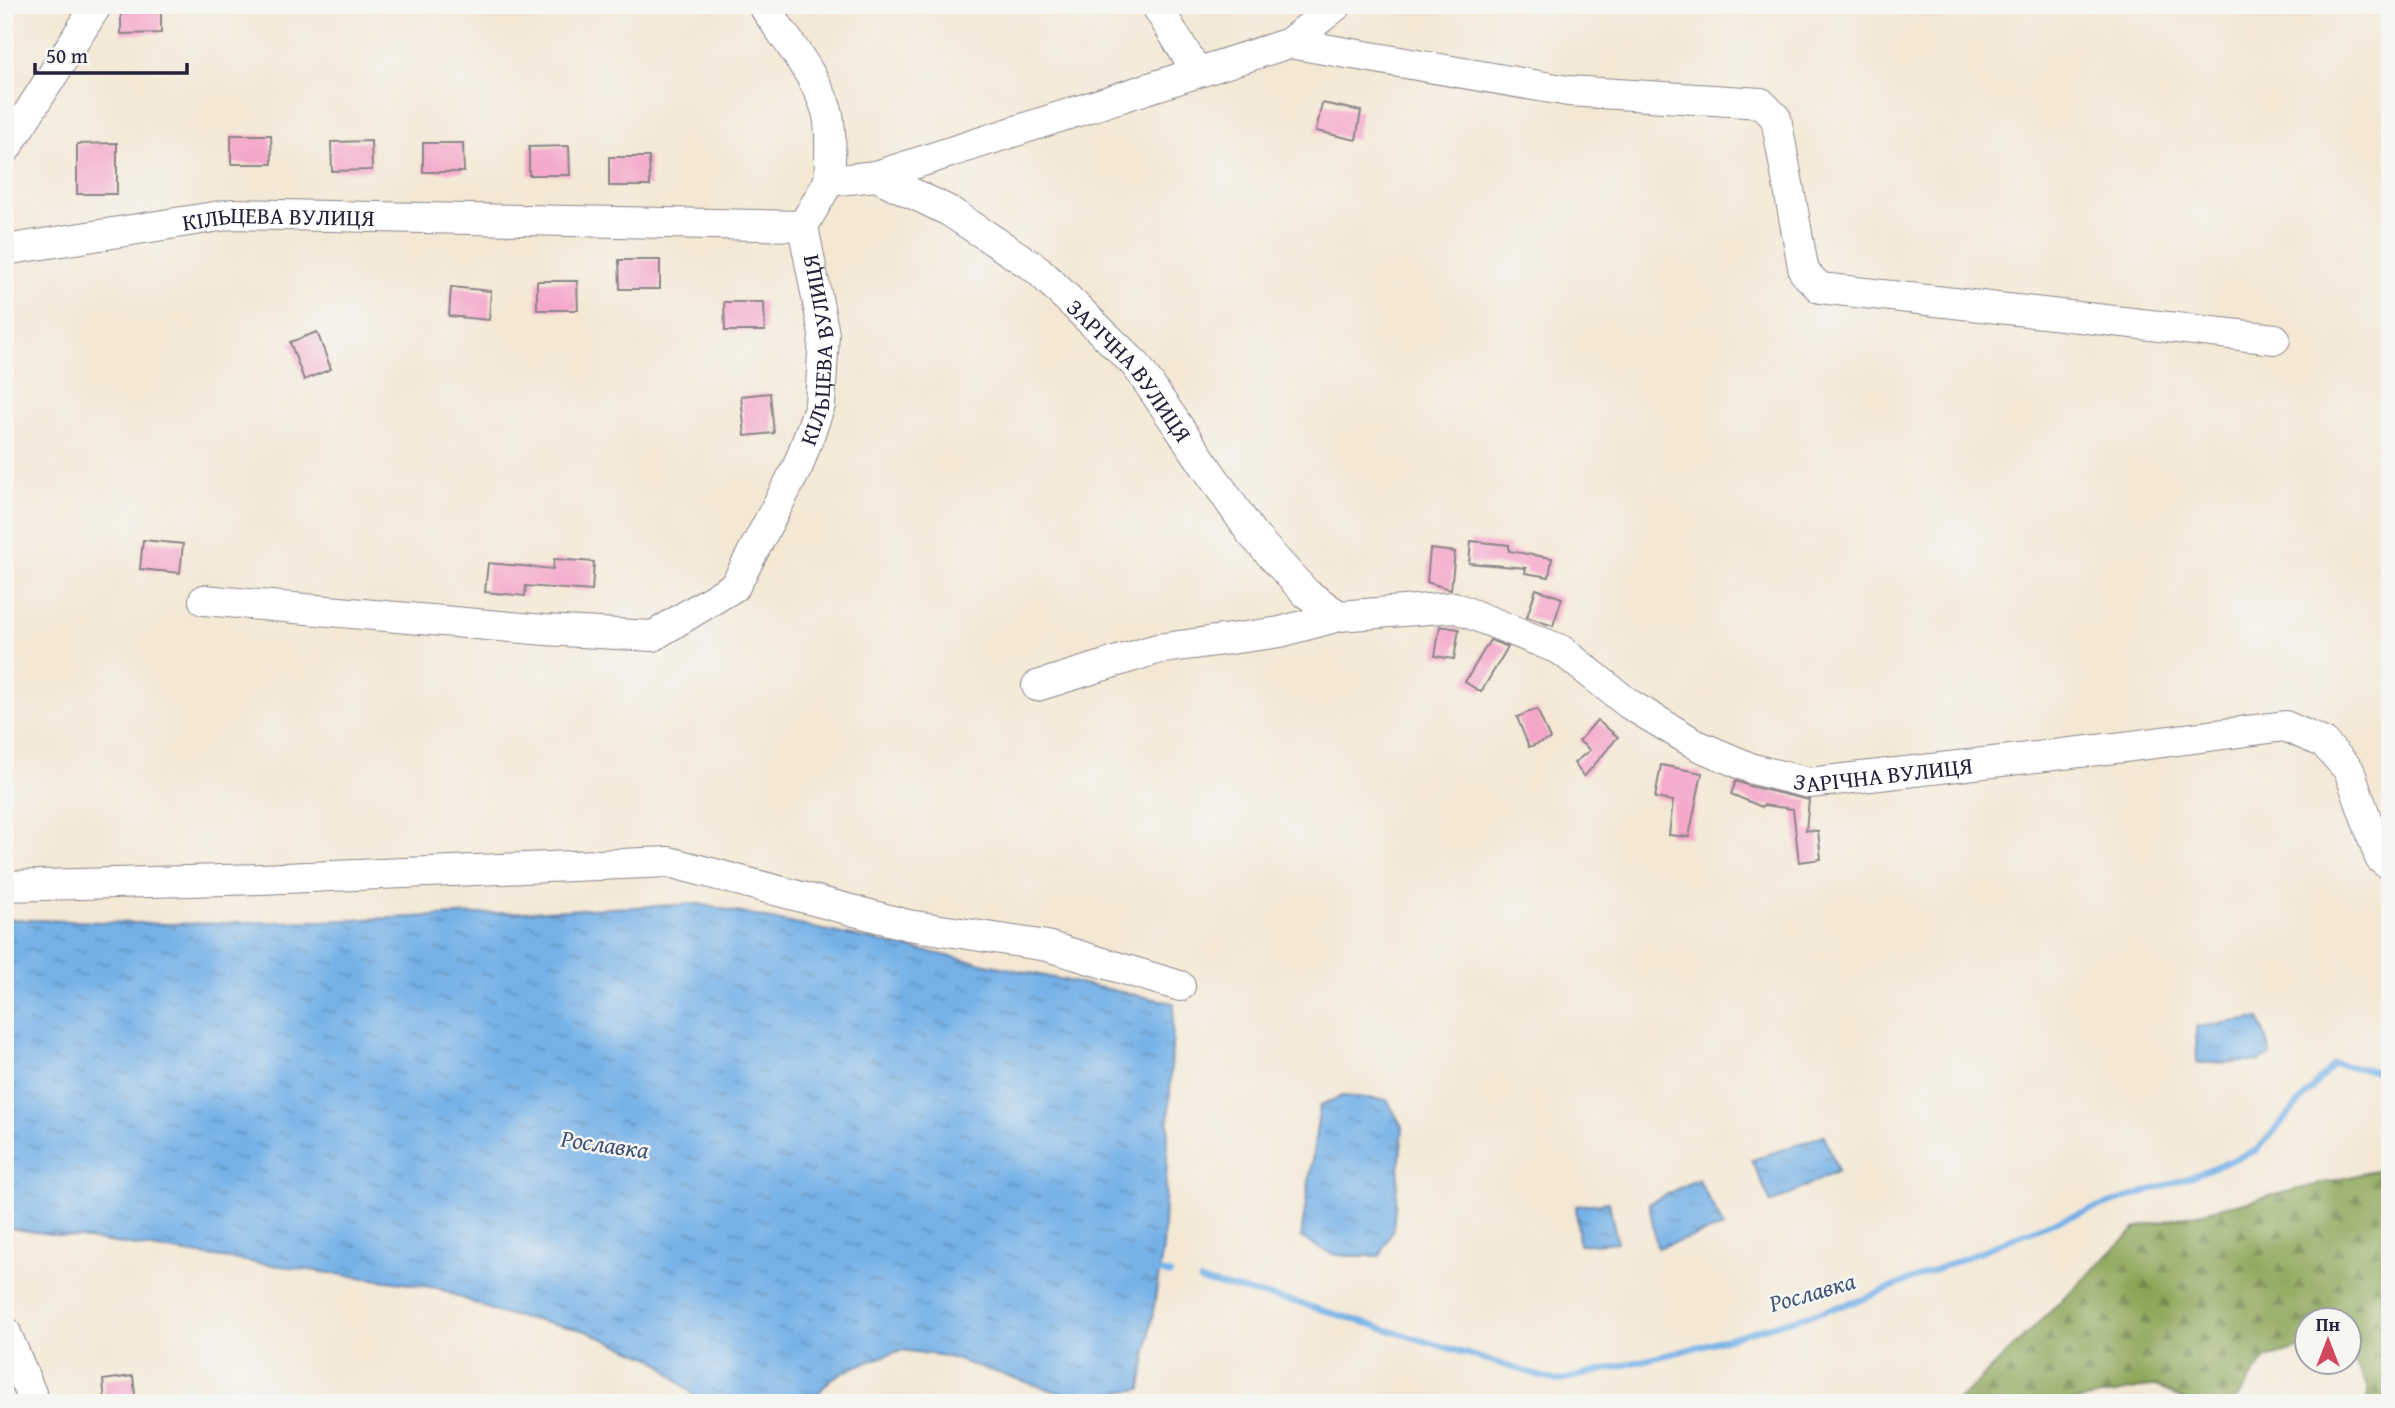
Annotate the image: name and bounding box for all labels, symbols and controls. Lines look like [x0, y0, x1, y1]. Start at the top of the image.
scale bar [35, 32, 187, 76]
text: 50 m [46, 40, 88, 71]
street label: КІЛЬЦЕВА ВУЛИЦЯ [180, 197, 375, 238]
street label: КІЛЬЦЕВА ВУЛИЦЯ [790, 251, 841, 449]
street label: ЗАРІЧНА ВУЛИЦЯ [1060, 291, 1200, 448]
street label: ЗАРІЧНА ВУЛИЦЯ [1790, 748, 1974, 800]
water label: Рославка [558, 1120, 651, 1167]
water label: Рославка [1764, 1263, 1859, 1321]
north arrow [2294, 1306, 2364, 1376]
text: Пн [2316, 1310, 2341, 1338]

